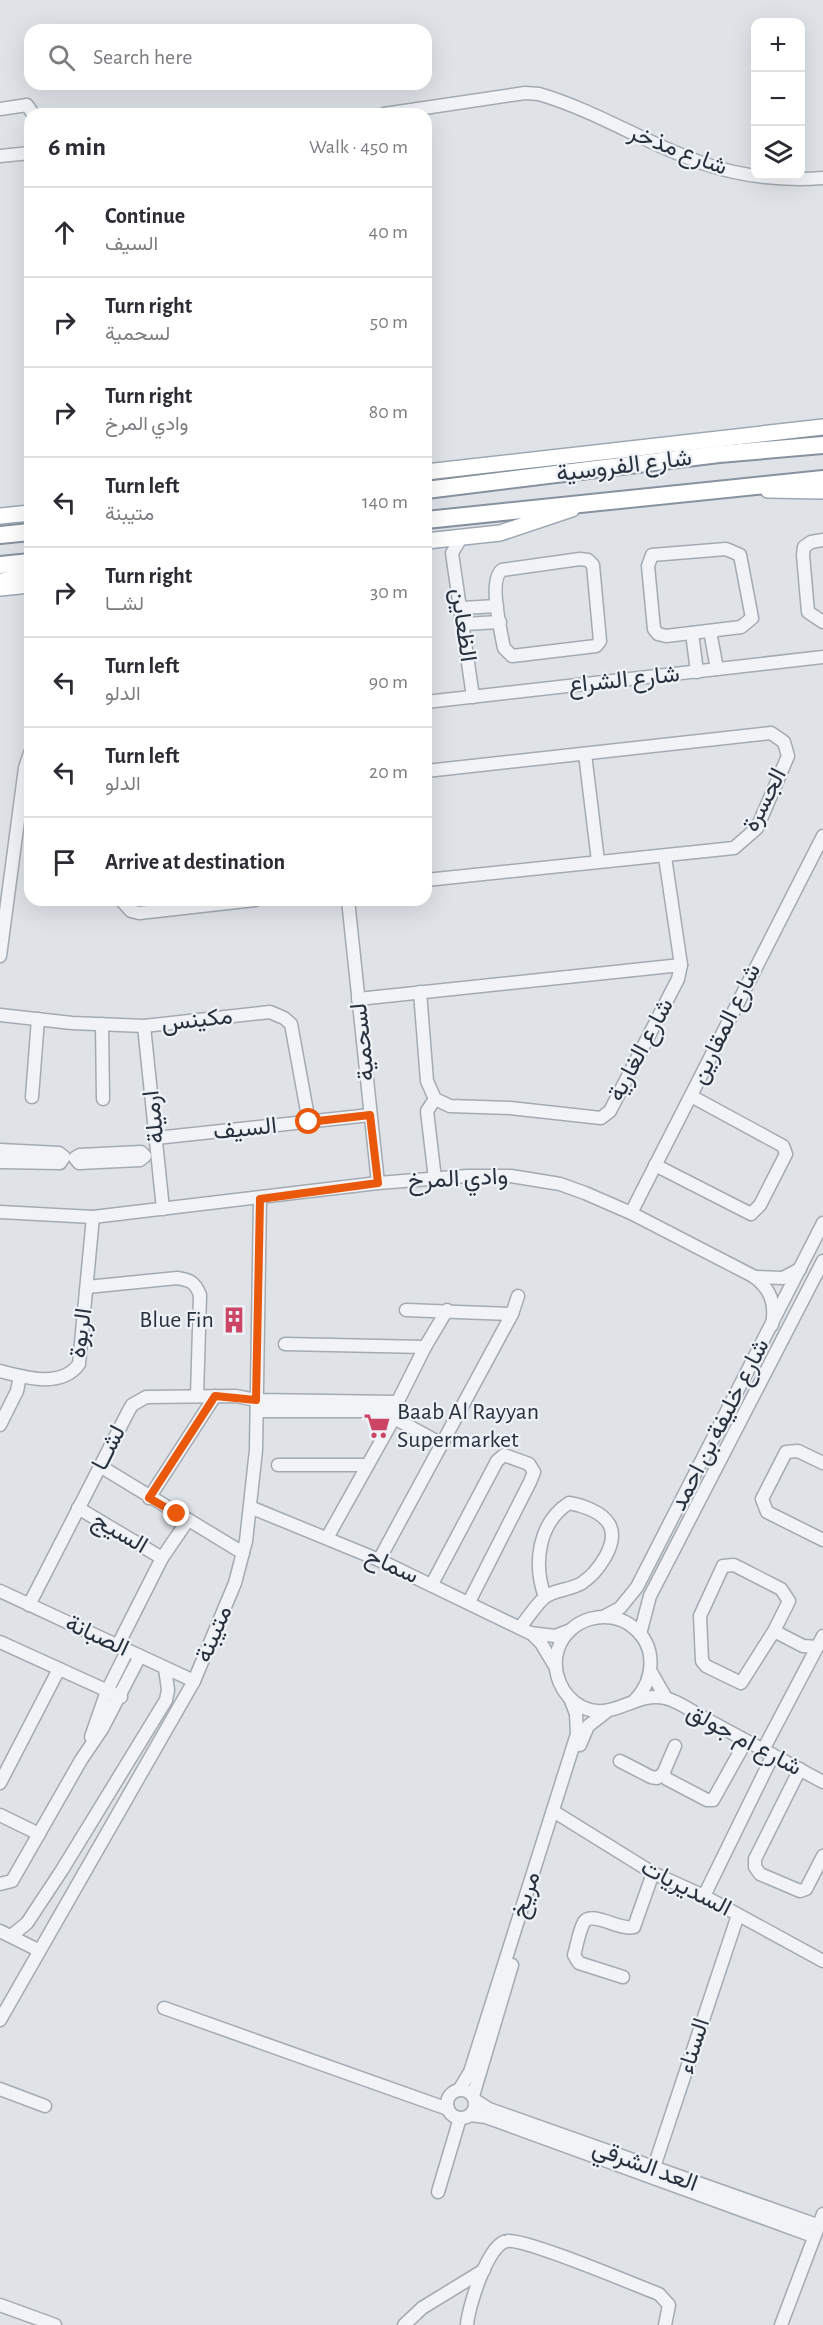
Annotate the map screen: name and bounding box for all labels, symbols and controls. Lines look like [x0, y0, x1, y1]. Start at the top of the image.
map controls [751, 18, 805, 180]
button: + [751, 18, 805, 72]
search box [24, 24, 432, 90]
icon: search [45, 41, 78, 74]
text: Search here [93, 46, 192, 68]
button: − [751, 72, 805, 126]
street label: شارع مذخر [624, 120, 730, 182]
button: layers [751, 126, 805, 180]
text: 6 min [48, 134, 106, 160]
text: Walk · 450 m [309, 137, 408, 157]
text: Continue [105, 205, 185, 227]
icon: ahead [48, 216, 81, 249]
text: 40 m [369, 222, 408, 242]
text: السيف [105, 234, 158, 254]
text: Turn right [105, 295, 192, 317]
icon: right [48, 306, 81, 339]
text: 50 m [370, 312, 408, 332]
text: لسحمية [105, 324, 170, 344]
text: Turn right [105, 385, 192, 407]
icon: right [48, 396, 81, 429]
text: 80 m [369, 402, 408, 422]
text: وادي المرخ [105, 414, 188, 434]
street label: شارع الفروسية [555, 446, 693, 489]
text: Turn left [105, 475, 179, 497]
icon: left [48, 486, 81, 519]
text: 140 m [362, 492, 408, 512]
text: متيبنة [105, 504, 154, 524]
text: Turn right [105, 565, 192, 587]
icon: right [48, 576, 81, 609]
text: 30 m [370, 582, 408, 602]
street label: الظعاين [445, 587, 480, 664]
text: لشــا [105, 594, 144, 614]
text: Turn left [105, 655, 179, 677]
street label: شارع الشراع [567, 662, 681, 701]
icon: left [48, 666, 81, 699]
text: 90 m [369, 672, 408, 692]
text: الدلو [105, 684, 141, 704]
text: Turn left [105, 745, 179, 767]
icon: left [48, 756, 81, 789]
text: 20 m [369, 762, 408, 782]
street label: الجسرة [739, 764, 793, 837]
text: الدلو [105, 774, 141, 794]
icon: arrive [48, 846, 81, 879]
text: Arrive at destination [105, 851, 285, 873]
street label: شارع المقارين [687, 960, 768, 1089]
street label: شارع الغارية [604, 995, 681, 1107]
street label: لسحمية [347, 1002, 380, 1082]
street label: مكينس [160, 1004, 234, 1037]
street label: ارميلة [139, 1089, 171, 1145]
route start [295, 1108, 321, 1134]
street label: السيف [212, 1114, 278, 1145]
street label: وادي المرخ [407, 1164, 509, 1200]
building icon: Blue Fin [219, 1305, 249, 1335]
street label: الربوة [66, 1307, 98, 1360]
place label: Blue Fin [139, 1308, 214, 1332]
street label: شارع خليفة بن احمد [666, 1335, 776, 1516]
place label: Baab Al Rayyan Supermarket [397, 1400, 539, 1452]
supermarket icon: Baab Al Rayyan Supermarket [362, 1411, 392, 1441]
street label: لشــا [88, 1422, 130, 1474]
route end [163, 1500, 189, 1526]
street label: السيج [86, 1508, 152, 1562]
street label: سماح [361, 1544, 422, 1591]
street label: متيبنة [191, 1602, 237, 1666]
street label: الصبانة [61, 1611, 132, 1662]
street label: شارع ام جولق [681, 1700, 805, 1783]
street label: السديريات [636, 1855, 735, 1923]
street label: مريخ [507, 1869, 549, 1922]
street label: السناء [674, 2015, 714, 2077]
street label: العد الشرقي [587, 2136, 701, 2202]

